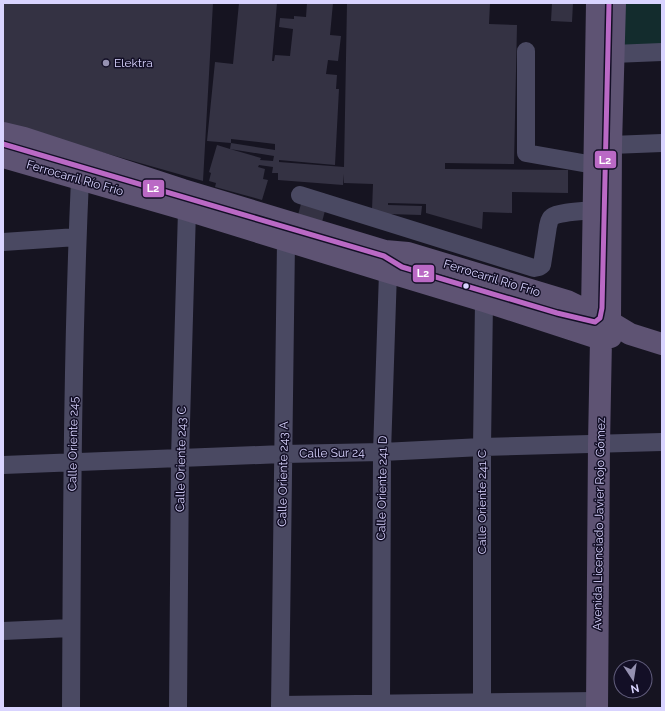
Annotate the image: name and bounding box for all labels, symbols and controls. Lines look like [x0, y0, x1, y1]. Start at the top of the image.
place label: Elektra [114, 56, 153, 70]
marker: Elektra [101, 58, 111, 68]
line badge: L2 [594, 150, 617, 169]
text: L2 [599, 154, 611, 167]
street label: Ferrocarril Río Frío [25, 157, 125, 199]
line badge: L2 [142, 179, 165, 198]
text: L2 [147, 182, 159, 195]
street label: Ferrocarril Río Frío [442, 257, 542, 299]
line badge: L2 [412, 264, 435, 283]
text: L2 [417, 267, 429, 280]
unlabelled marker [461, 281, 471, 291]
street label: Calle Oriente 245 [65, 396, 81, 491]
street label: Calle Oriente 243 C [173, 406, 189, 512]
street label: Avenida Licenciado Javier Rojo Gómez [590, 417, 608, 631]
street label: Calle Oriente 243 A [275, 421, 291, 527]
street label: Calle Oriente 241 D [374, 435, 390, 541]
street label: Calle Sur 24 [299, 445, 365, 461]
street label: Calle Oriente 241 C [475, 450, 489, 554]
north arrow [613, 659, 653, 699]
text: N [630, 681, 640, 696]

